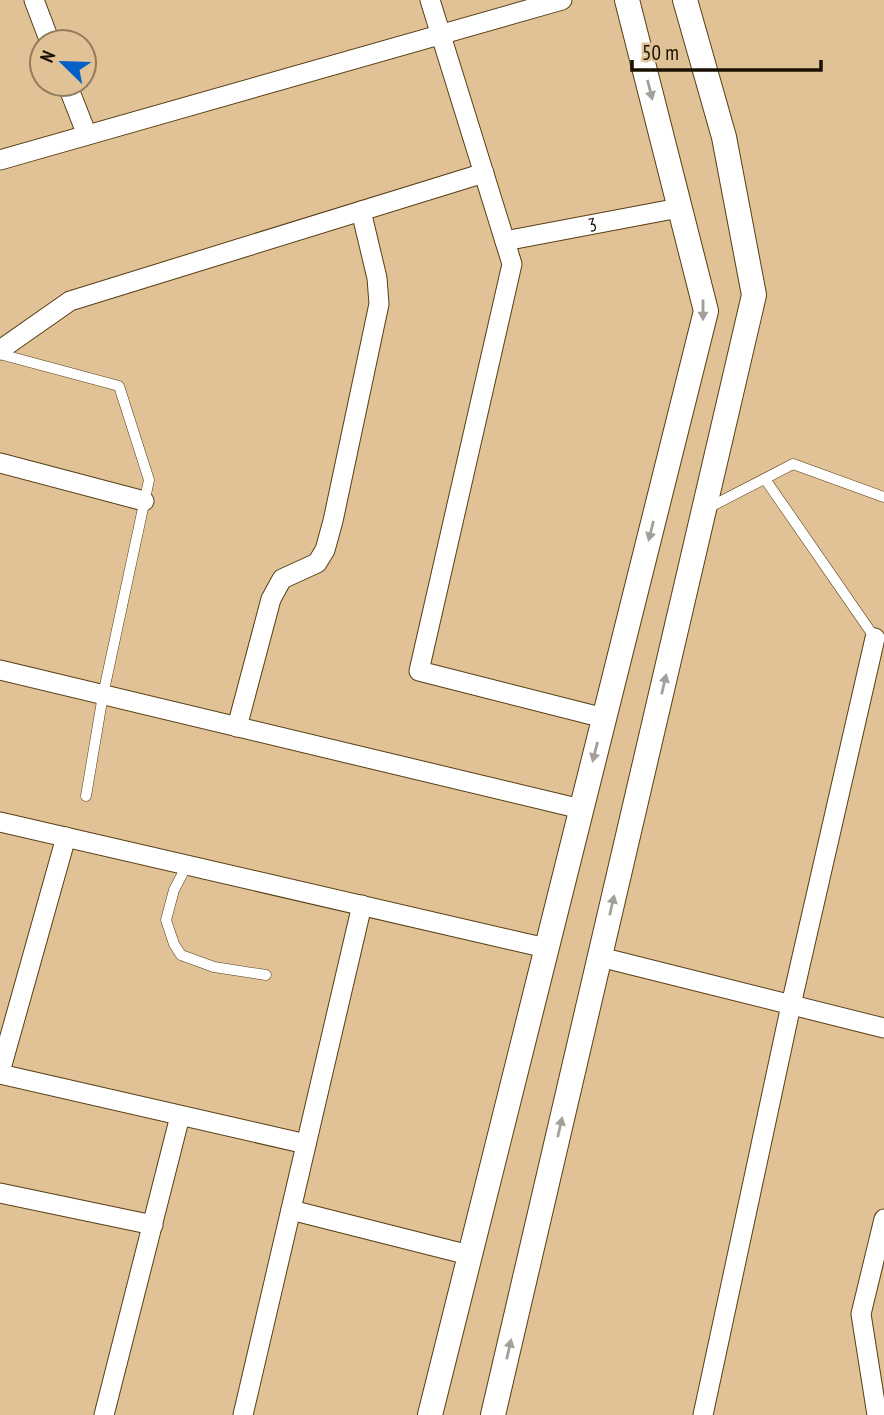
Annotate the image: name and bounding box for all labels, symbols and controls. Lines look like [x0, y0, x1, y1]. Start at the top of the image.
north arrow [28, 28, 98, 98]
scale bar [632, 28, 821, 72]
text: 50 m [642, 39, 679, 66]
text: N [34, 47, 60, 66]
one-way arrow [645, 79, 656, 101]
street label: 3 [586, 212, 599, 237]
one-way arrow [697, 300, 709, 322]
one-way arrow [645, 520, 656, 542]
one-way arrow [659, 673, 670, 695]
one-way arrow [589, 741, 600, 763]
one-way arrow [607, 894, 618, 916]
one-way arrow [555, 1116, 566, 1138]
one-way arrow [504, 1337, 515, 1359]

